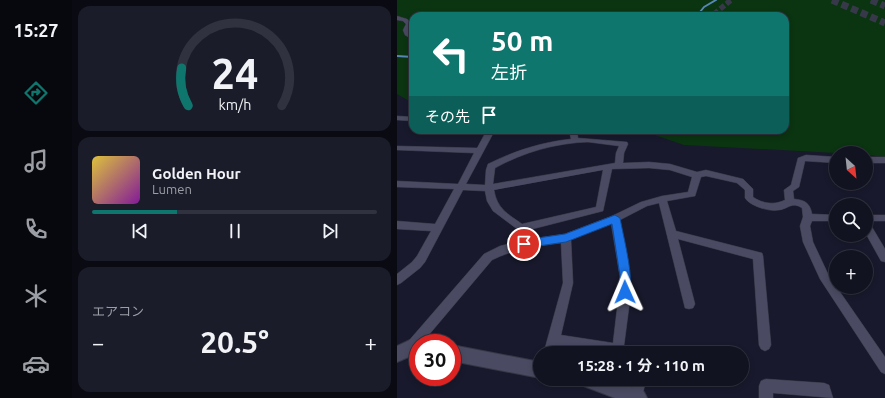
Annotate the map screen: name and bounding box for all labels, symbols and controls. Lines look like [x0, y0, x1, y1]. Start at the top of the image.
text: 15:27 [13, 20, 59, 40]
text: 50 m [491, 25, 553, 56]
icon: left [425, 28, 477, 80]
text: 24 [211, 50, 258, 97]
text: 左折 [491, 62, 527, 82]
icon: directions [22, 79, 50, 107]
text: km/h [218, 97, 251, 113]
icon: arrive [478, 104, 500, 126]
text: その先 [425, 108, 470, 125]
north arrow [829, 146, 873, 190]
map controls [829, 146, 873, 294]
icon: music [22, 147, 50, 175]
text: Golden Hour [152, 165, 241, 182]
text: Lumen [152, 182, 192, 196]
button: search [829, 198, 873, 242]
icon: phone [22, 215, 50, 243]
icon: previous [129, 220, 151, 242]
icon: pause [224, 220, 246, 242]
icon: next [319, 220, 341, 242]
pin [507, 227, 541, 261]
icon: arrive [513, 233, 535, 255]
button: + [829, 250, 873, 294]
position arrow [604, 271, 646, 313]
icon: climate [22, 282, 50, 310]
text: エアコン [92, 304, 144, 318]
text: 20.5° [200, 325, 269, 359]
text: − [92, 330, 104, 355]
text: + [365, 330, 377, 355]
speed limit sign: 30 [409, 334, 461, 386]
icon: car [22, 350, 50, 378]
text: 15:28 · 1 分 · 110 m [577, 357, 705, 374]

